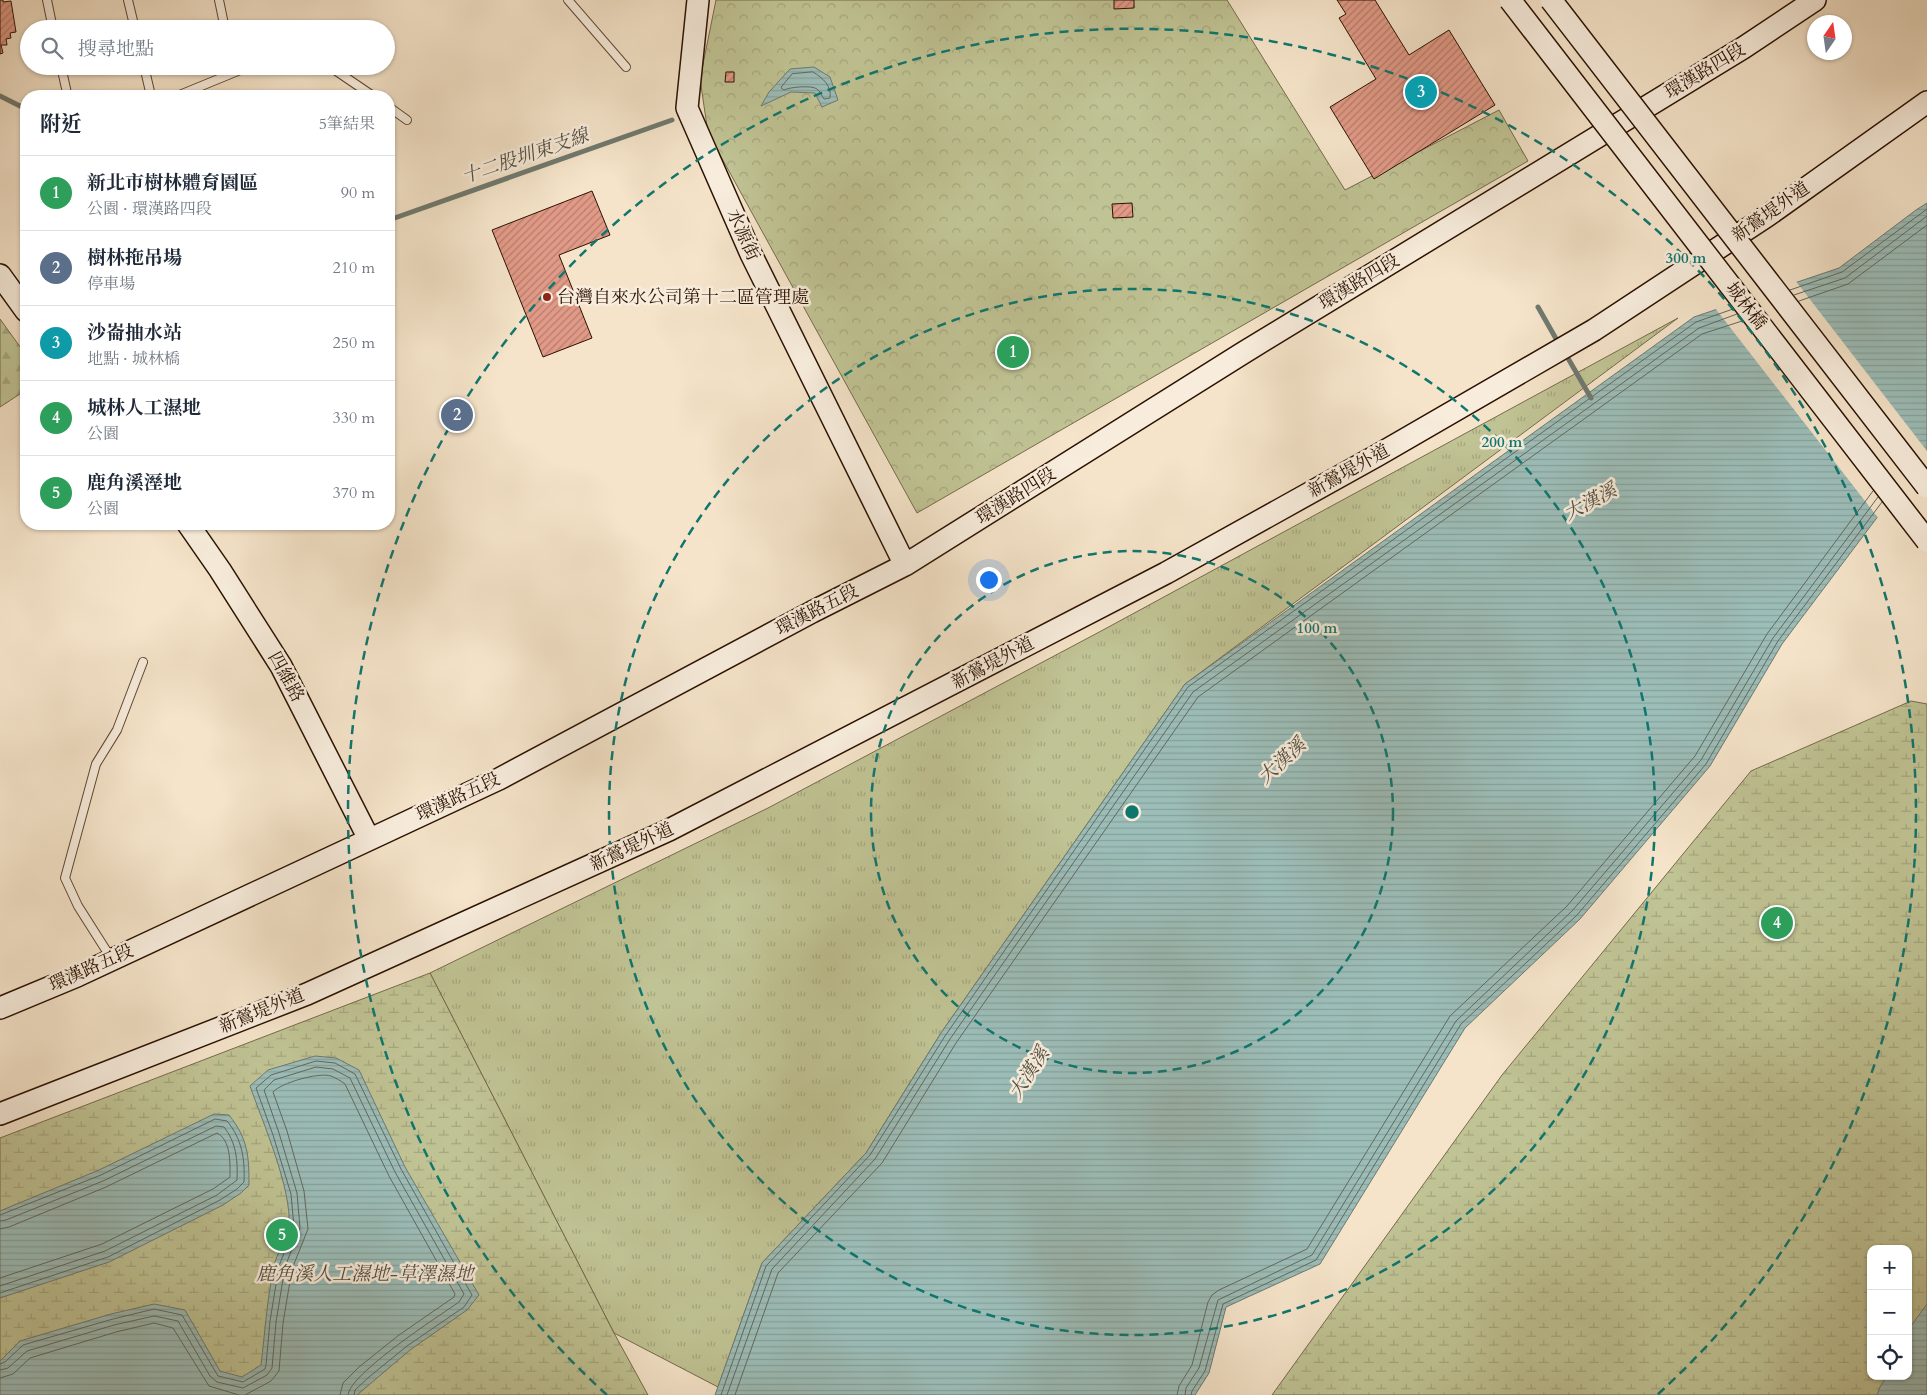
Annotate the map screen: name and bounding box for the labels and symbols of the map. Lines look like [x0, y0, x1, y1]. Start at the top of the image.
north arrow [1807, 15, 1852, 60]
street label: 環漢路四段 [1660, 37, 1750, 105]
pin: 3 [1405, 73, 1437, 111]
water label: 十二股圳東支線 [458, 121, 594, 190]
street label: 新鶯堤外道 [1727, 176, 1815, 248]
street label: 水源街 [721, 205, 765, 265]
street label: 環漢路四段 [1314, 248, 1404, 316]
text: 300 m [1666, 248, 1707, 268]
street label: 城林橋 [1720, 277, 1772, 335]
place label: 台灣自來水公司第十二區管理處 [557, 285, 809, 310]
marker: 台灣自來水公司第十二區管理處 [541, 291, 553, 303]
pin: 1 [997, 333, 1029, 371]
pin: 2 [441, 396, 473, 434]
text: 200 m [1482, 432, 1523, 452]
street label: 新鶯堤外道 [1304, 438, 1394, 504]
street label: 環漢路四段 [971, 462, 1061, 530]
water label: 大漢溪 [1559, 476, 1623, 527]
your location [976, 567, 1002, 593]
street label: 環漢路五段 [771, 578, 863, 642]
text: 100 m [1297, 618, 1338, 638]
street label: 新鶯堤外道 [947, 631, 1039, 695]
street label: 四維路 [262, 647, 310, 707]
water label: 大漢溪 [1252, 731, 1313, 790]
street label: 環漢路五段 [412, 767, 504, 827]
centre of rings [1123, 803, 1141, 821]
street label: 新鶯堤外道 [586, 817, 678, 877]
pin: 4 [1761, 904, 1793, 942]
street label: 環漢路五段 [45, 938, 137, 998]
street label: 新鶯堤外道 [216, 983, 308, 1039]
water label: 大漢溪 [1003, 1040, 1057, 1104]
pin: 5 [266, 1216, 298, 1254]
water label: 鹿角溪人工濕地-草澤濕地 [256, 1261, 476, 1287]

